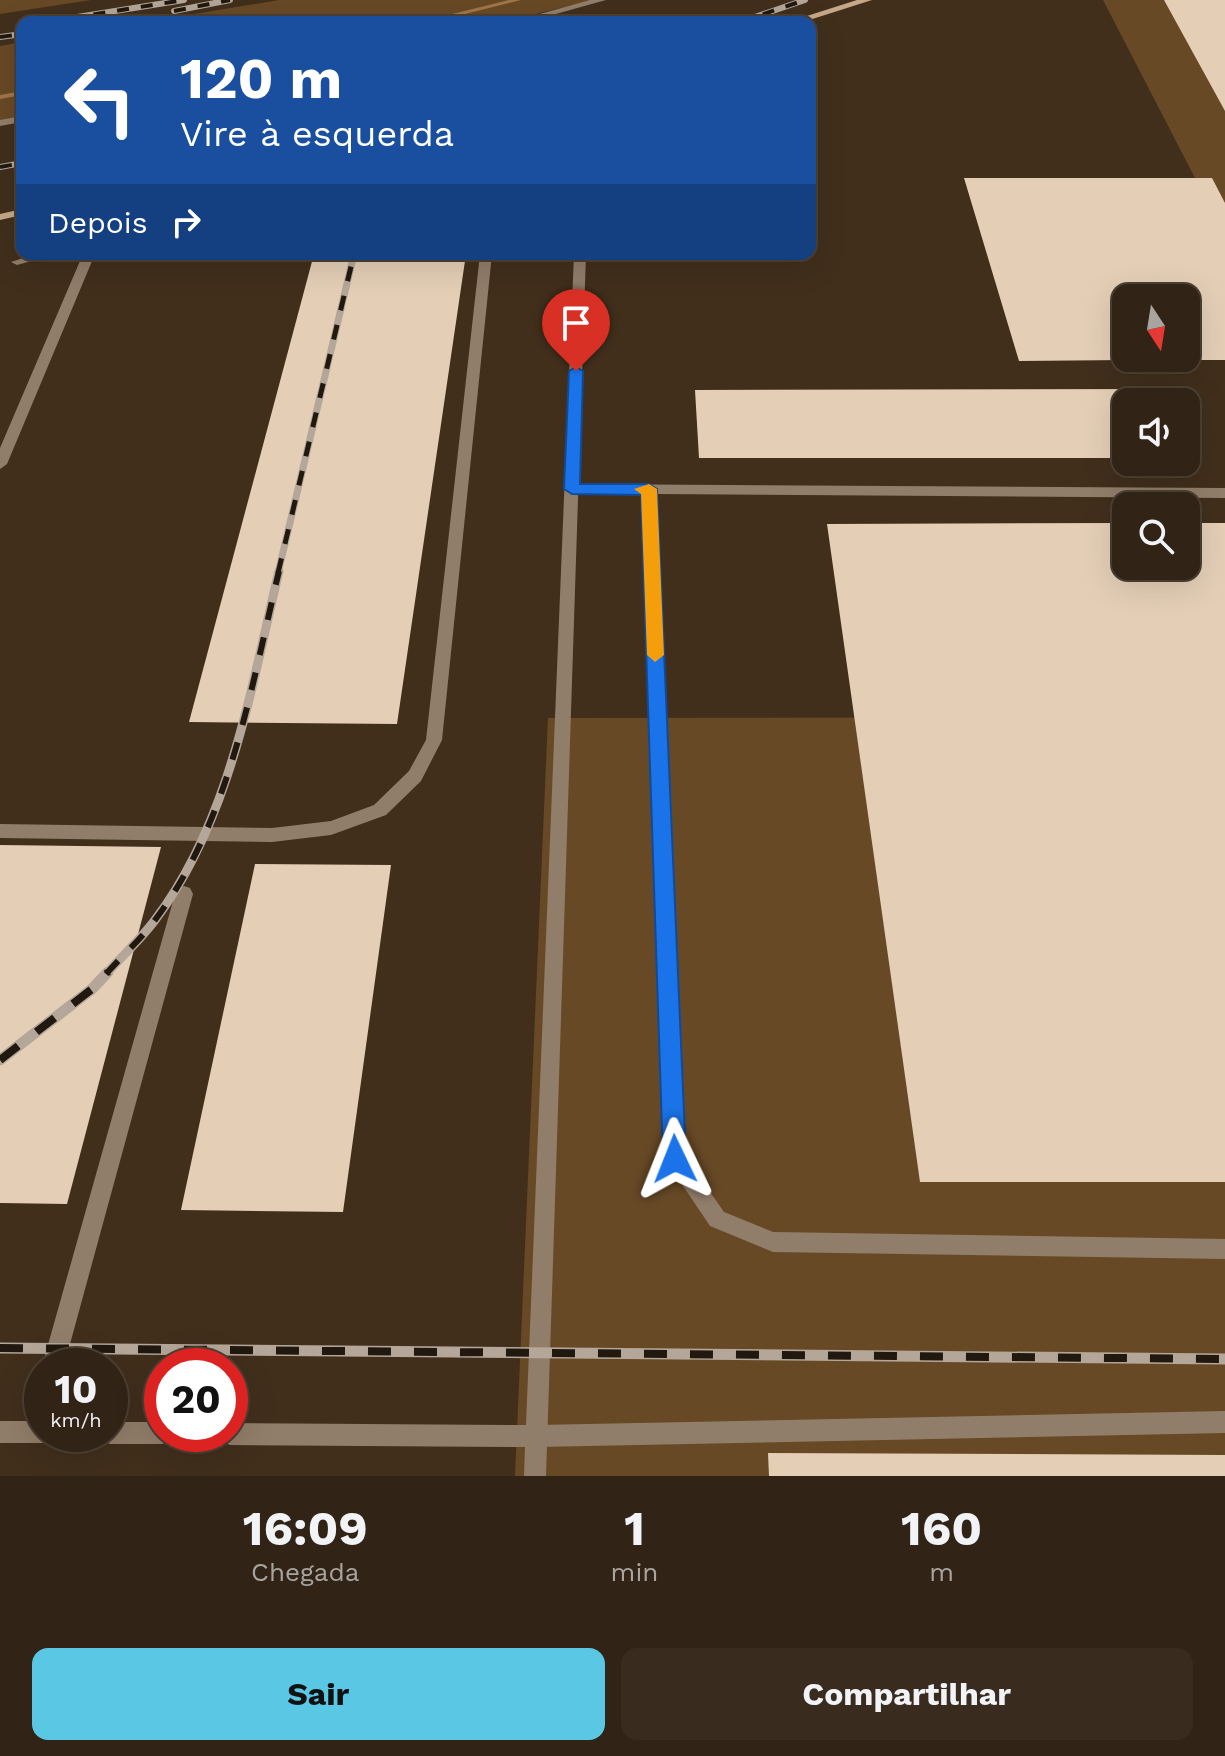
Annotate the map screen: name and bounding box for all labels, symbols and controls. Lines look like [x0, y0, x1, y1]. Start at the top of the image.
text: 120 m [180, 46, 342, 112]
icon: left [48, 48, 152, 152]
text: Vire à esquerda [180, 113, 454, 155]
icon: right [164, 200, 208, 244]
text: Depois [48, 205, 148, 240]
north arrow [1112, 284, 1200, 372]
map controls [1112, 284, 1200, 580]
pin [542, 289, 610, 371]
icon: arrive [554, 301, 598, 345]
button: sound [1112, 388, 1200, 476]
button: search [1112, 492, 1200, 580]
position arrow [633, 1117, 717, 1201]
speed limit sign: 20 [144, 1348, 248, 1452]
text: 10 [55, 1366, 98, 1413]
text: km/h [50, 1408, 102, 1432]
text: 16:09 [243, 1500, 368, 1557]
text: 1 [624, 1500, 645, 1557]
text: 160 [901, 1500, 982, 1557]
text: Chegada [251, 1557, 360, 1587]
text: min [611, 1557, 658, 1587]
text: m [929, 1557, 954, 1587]
button: Sair [32, 1648, 605, 1740]
button: Compartilhar [621, 1648, 1193, 1740]

